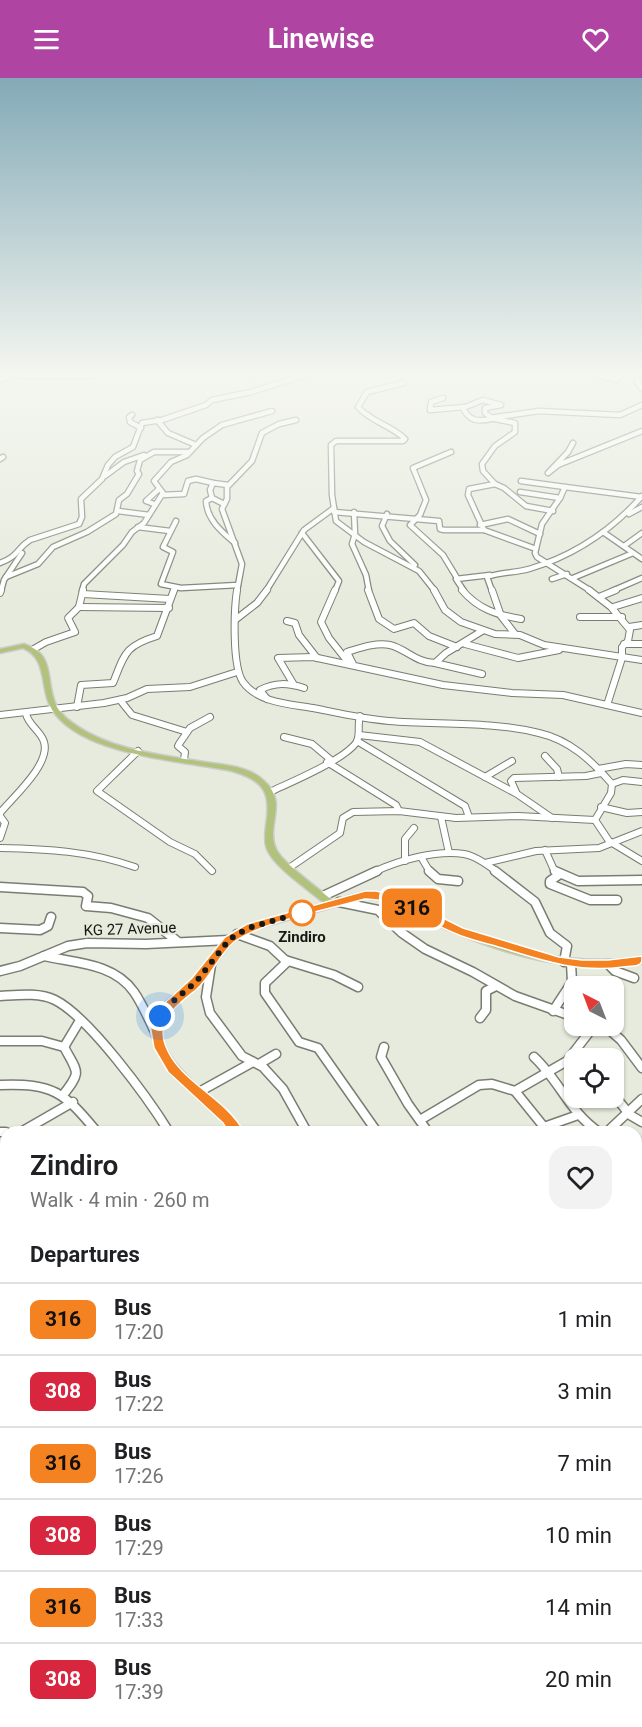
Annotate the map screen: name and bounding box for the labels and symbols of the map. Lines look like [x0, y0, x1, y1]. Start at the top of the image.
line badge: 316 [378, 888, 446, 928]
marker: Zindiro [289, 900, 315, 926]
street label: KG 27 Avenue [83, 918, 177, 940]
place label: Zindiro [278, 928, 326, 946]
north arrow [564, 976, 624, 1036]
your location [145, 1001, 175, 1031]

